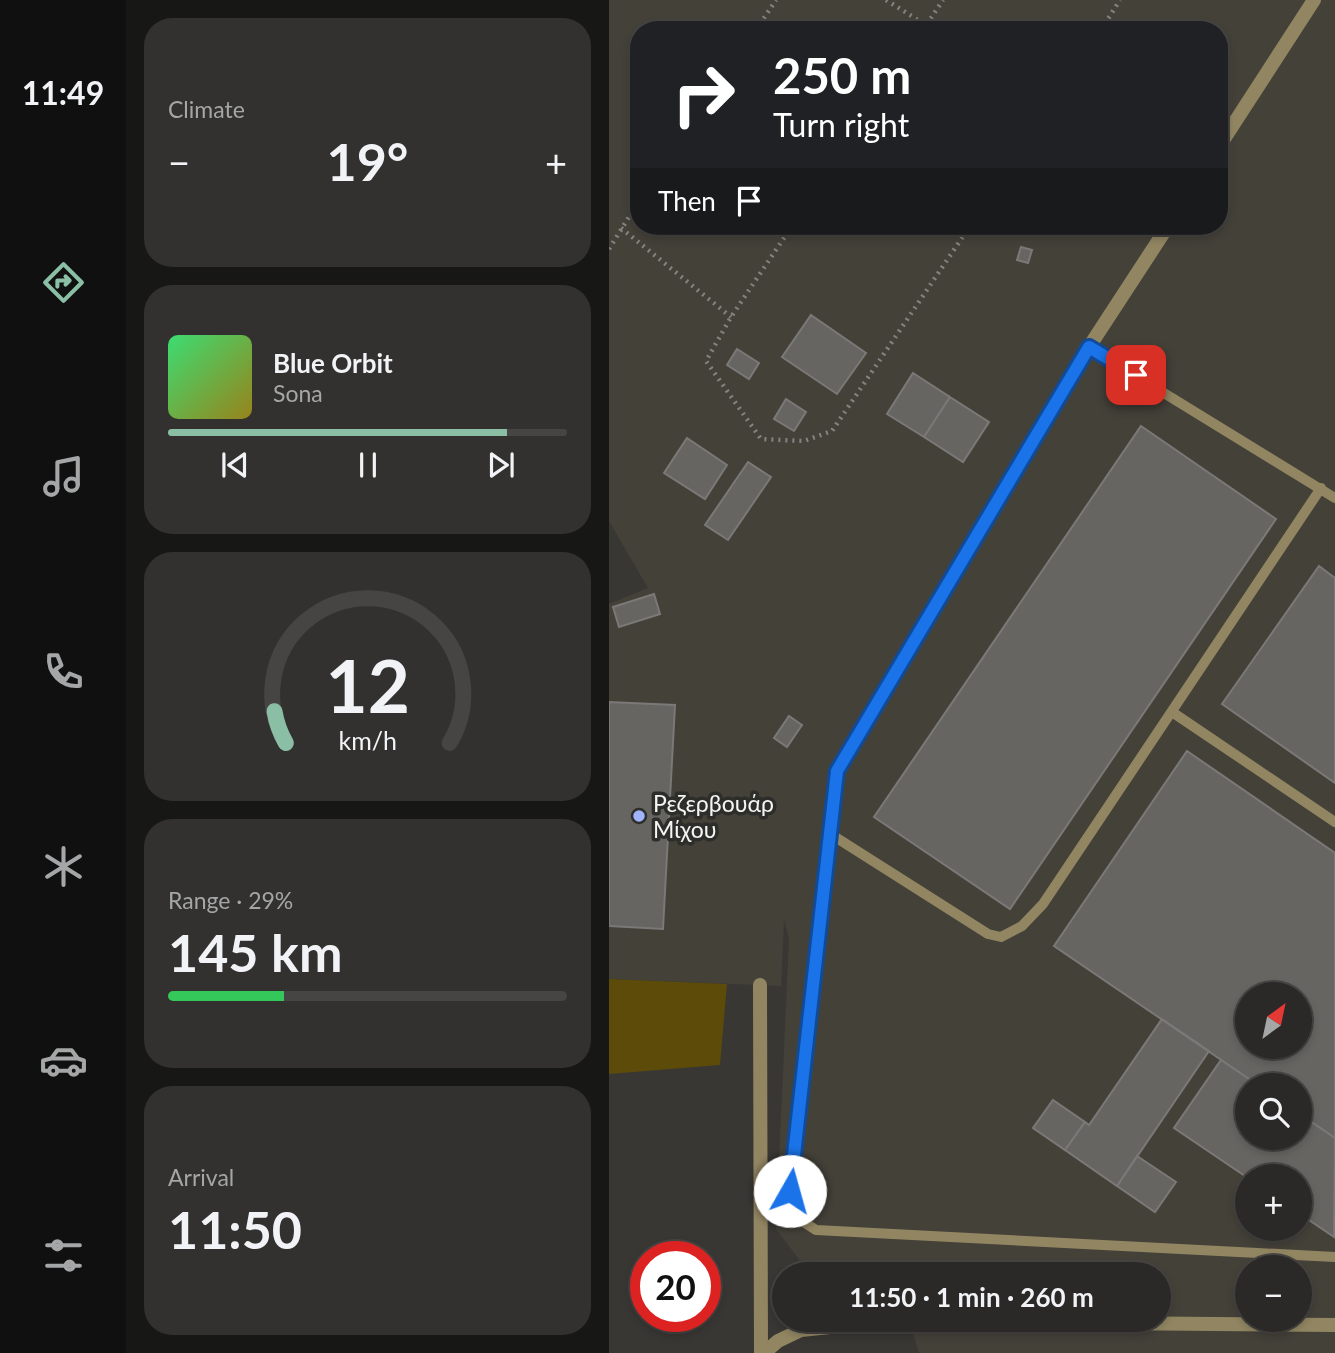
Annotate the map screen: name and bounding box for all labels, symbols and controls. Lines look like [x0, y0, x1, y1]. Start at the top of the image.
text: 250 m [773, 46, 911, 104]
icon: right [658, 49, 749, 140]
text: 11:49 [22, 73, 104, 112]
text: Climate [168, 95, 245, 123]
text: Turn right [773, 105, 909, 144]
text: 19° [327, 130, 408, 192]
text: − [168, 139, 190, 185]
text: + [545, 139, 567, 185]
icon: arrive [730, 182, 768, 220]
text: Then [658, 185, 716, 217]
icon: directions [39, 258, 88, 307]
pin [1106, 345, 1166, 405]
text: Blue Orbit [273, 347, 393, 379]
icon: arrive [1117, 356, 1155, 394]
text: Sona [273, 379, 323, 407]
icon: previous [216, 446, 254, 484]
icon: pause [349, 446, 387, 484]
icon: next [482, 446, 520, 484]
icon: music [39, 452, 88, 501]
text: 12 [325, 641, 410, 729]
icon: phone [39, 647, 88, 696]
text: km/h [338, 724, 397, 754]
place label: Ρεζερβουάρ Μίχου [653, 789, 774, 843]
marker: Ρεζερβουάρ Μίχου [631, 808, 647, 824]
icon: climate [39, 842, 88, 891]
text: Range · 29% [168, 886, 293, 914]
text: 145 km [168, 921, 342, 983]
north arrow [1235, 982, 1313, 1059]
map controls [1235, 982, 1312, 1332]
icon: car [39, 1036, 88, 1085]
button: search [1235, 1073, 1312, 1150]
position arrow [753, 1154, 827, 1228]
text: Arrival [168, 1163, 234, 1191]
button: + [1235, 1164, 1312, 1241]
text: 11:50 [168, 1198, 302, 1260]
icon: filters [39, 1231, 88, 1280]
speed limit sign: 20 [630, 1241, 721, 1332]
button: − [1235, 1255, 1312, 1332]
text: 11:50 · 1 min · 260 m [849, 1281, 1094, 1313]

